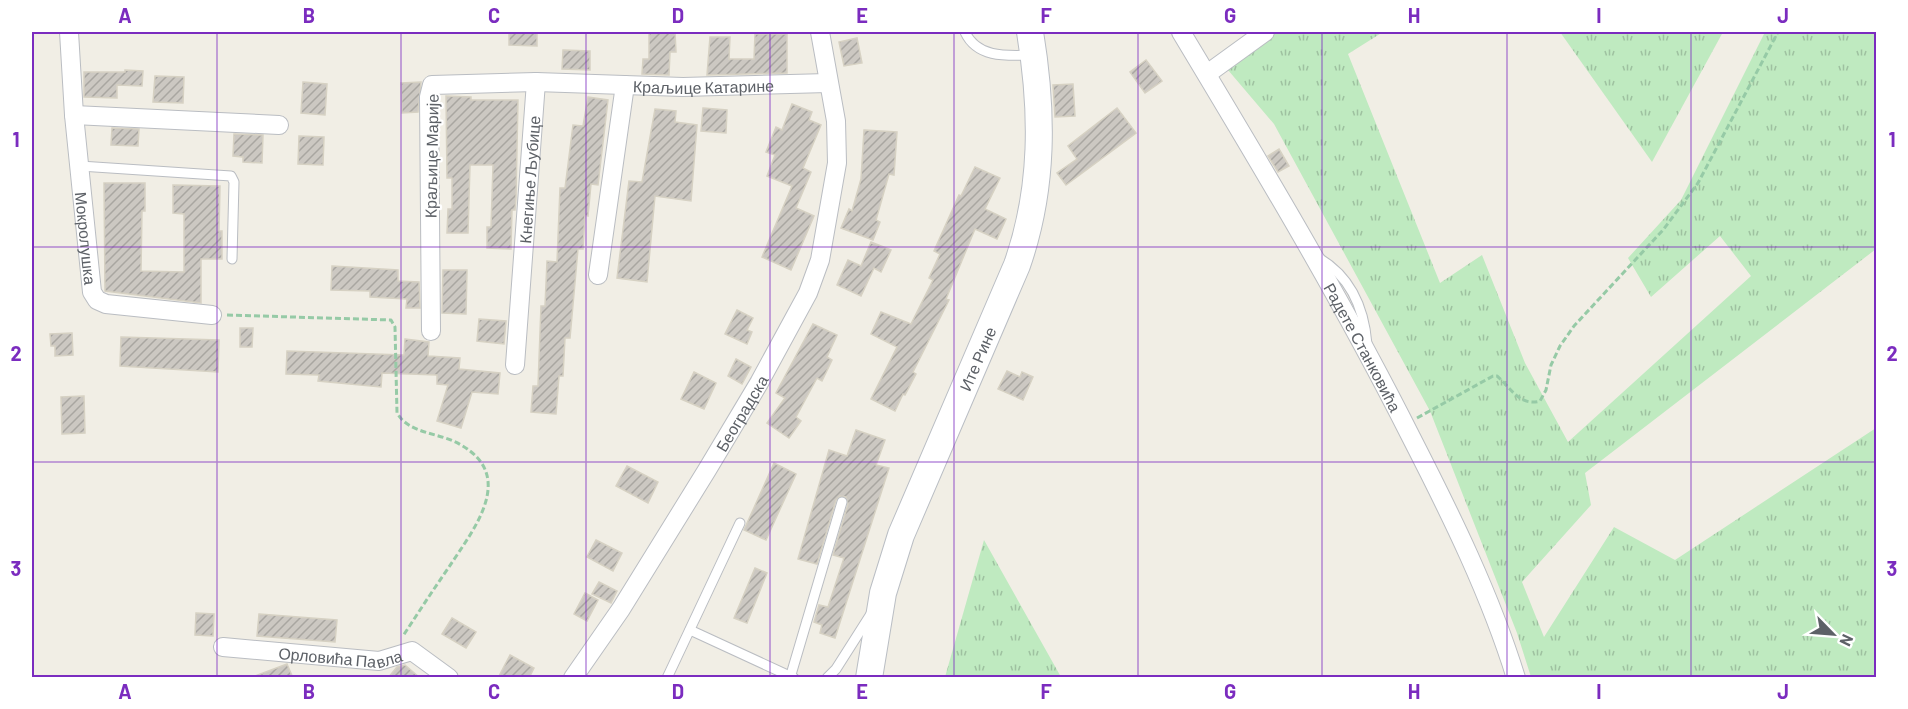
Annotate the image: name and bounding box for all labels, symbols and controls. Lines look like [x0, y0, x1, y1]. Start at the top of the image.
text: A [118, 3, 132, 27]
text: B [303, 3, 315, 27]
text: C [488, 3, 500, 27]
text: D [672, 3, 684, 27]
text: E [856, 3, 868, 27]
text: F [1040, 3, 1052, 27]
text: G [1224, 3, 1236, 27]
text: H [1408, 3, 1420, 27]
text: I [1596, 3, 1602, 27]
text: J [1777, 3, 1789, 27]
street label: Краљице Катарине [633, 75, 774, 97]
street label: Краљице Марије [420, 94, 442, 218]
street label: Кнегиње Љубице [515, 115, 543, 244]
text: 1 [12, 127, 20, 151]
text: 1 [1888, 127, 1896, 151]
street label: Мокролушка [72, 191, 101, 286]
street label: Радете Станковића [1321, 279, 1406, 415]
street label: Ите Рине [955, 323, 999, 394]
text: 2 [10, 341, 22, 365]
text: 2 [1886, 341, 1898, 365]
street label: Београдска [711, 371, 771, 455]
text: 3 [11, 556, 21, 580]
text: 3 [1887, 556, 1897, 580]
north arrow [1803, 604, 1863, 664]
text: N [1836, 632, 1858, 649]
street label: Орловића Павла [278, 643, 404, 671]
text: A [118, 679, 132, 703]
text: B [303, 679, 315, 703]
text: C [488, 679, 500, 703]
text: D [672, 679, 684, 703]
text: E [856, 679, 868, 703]
text: F [1040, 679, 1052, 703]
text: G [1224, 679, 1236, 703]
text: H [1408, 679, 1420, 703]
text: I [1596, 679, 1602, 703]
text: J [1777, 679, 1789, 703]

